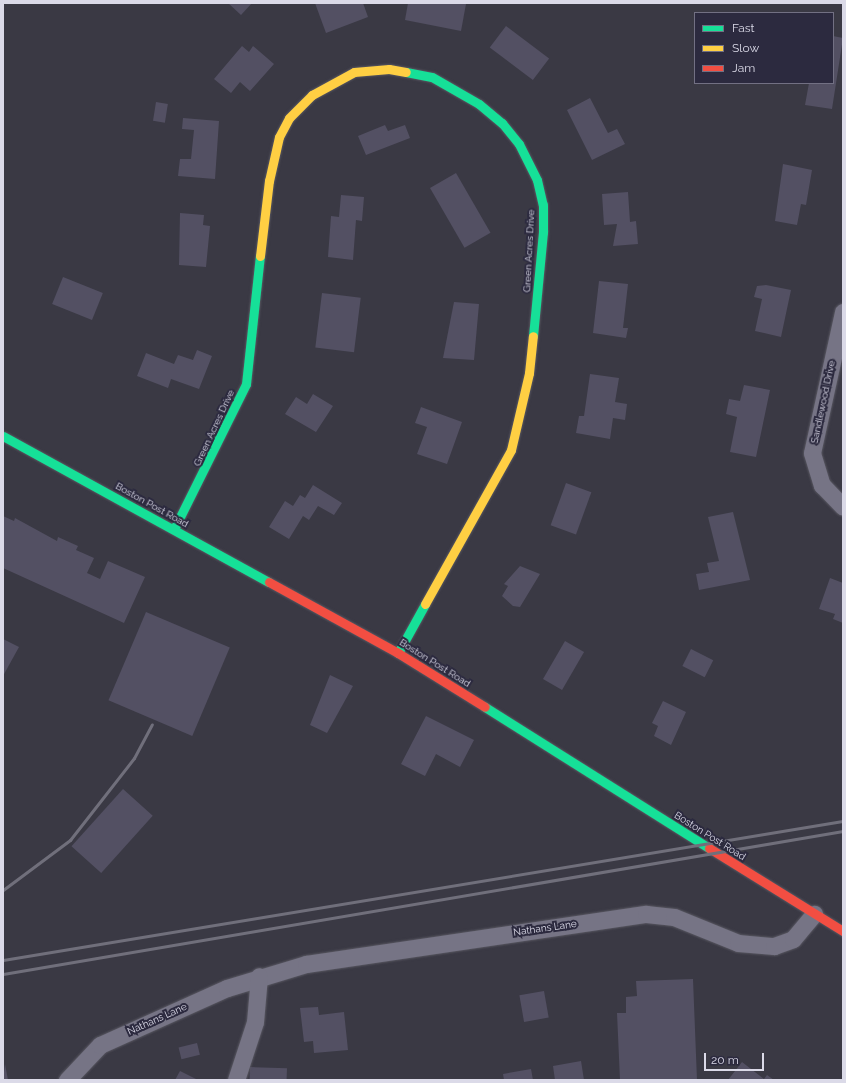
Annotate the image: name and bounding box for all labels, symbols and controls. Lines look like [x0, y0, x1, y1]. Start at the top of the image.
legend [694, 12, 834, 84]
text: Fast [732, 21, 755, 35]
text: Slow [732, 41, 759, 55]
text: Jam [732, 61, 755, 75]
street label: Green Acres Drive [521, 209, 537, 293]
street label: Sandlewood Drive [808, 359, 838, 445]
street label: Green Acres Drive [191, 388, 237, 468]
street label: Boston Post Road [113, 480, 191, 530]
street label: Boston Post Road [397, 636, 473, 690]
street label: Boston Post Road [672, 809, 748, 863]
street label: Nathans Lane [513, 918, 577, 938]
street label: Nathans Lane [125, 1001, 189, 1037]
scale bar [706, 1045, 766, 1071]
text: 20 m [711, 1053, 739, 1067]

